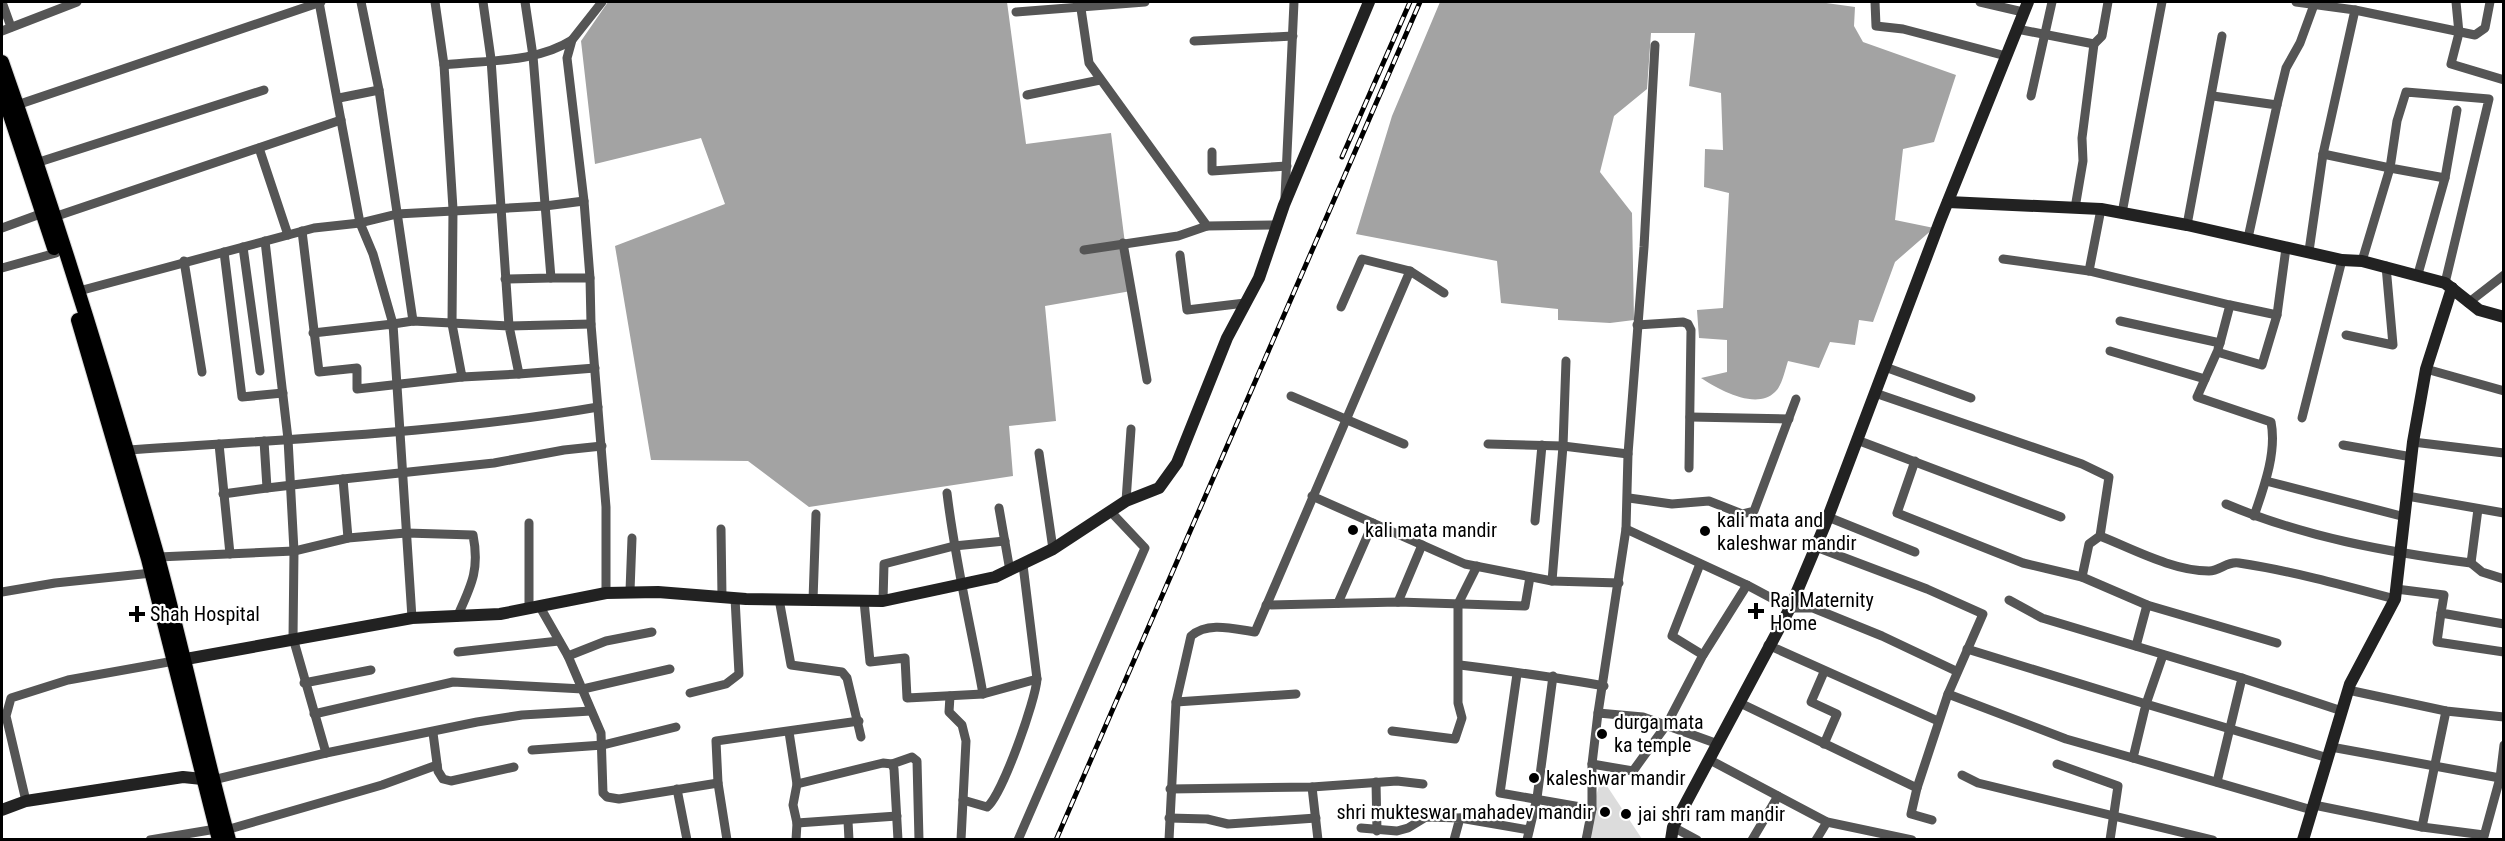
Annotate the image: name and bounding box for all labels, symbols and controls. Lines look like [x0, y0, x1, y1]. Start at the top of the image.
place label: kali mata and kaleshwar mandir [1717, 508, 1857, 555]
place label: kali mata mandir [1365, 518, 1497, 542]
marker: kali mata mandir [1346, 523, 1360, 537]
marker: kali mata and kaleshwar mandir [1698, 524, 1712, 538]
place label: Raj Maternity Home [1770, 588, 1874, 635]
place label: Shah Hospital [150, 602, 260, 626]
marker: Raj Maternity Home [1747, 602, 1765, 620]
marker: Shah Hospital [128, 605, 146, 623]
place label: durga mata ka temple [1614, 710, 1704, 757]
marker: durga mata ka temple [1595, 727, 1609, 741]
place label: kaleshwar mandir [1546, 766, 1686, 790]
marker: kaleshwar mandir [1527, 771, 1541, 785]
place label: shri mukteswar mahadev mandir [1336, 800, 1593, 824]
place label: jai shri ram mandir [1637, 802, 1785, 826]
marker: shri mukteswar mahadev mandir [1598, 805, 1612, 819]
marker: jai shri ram mandir [1619, 807, 1633, 821]

